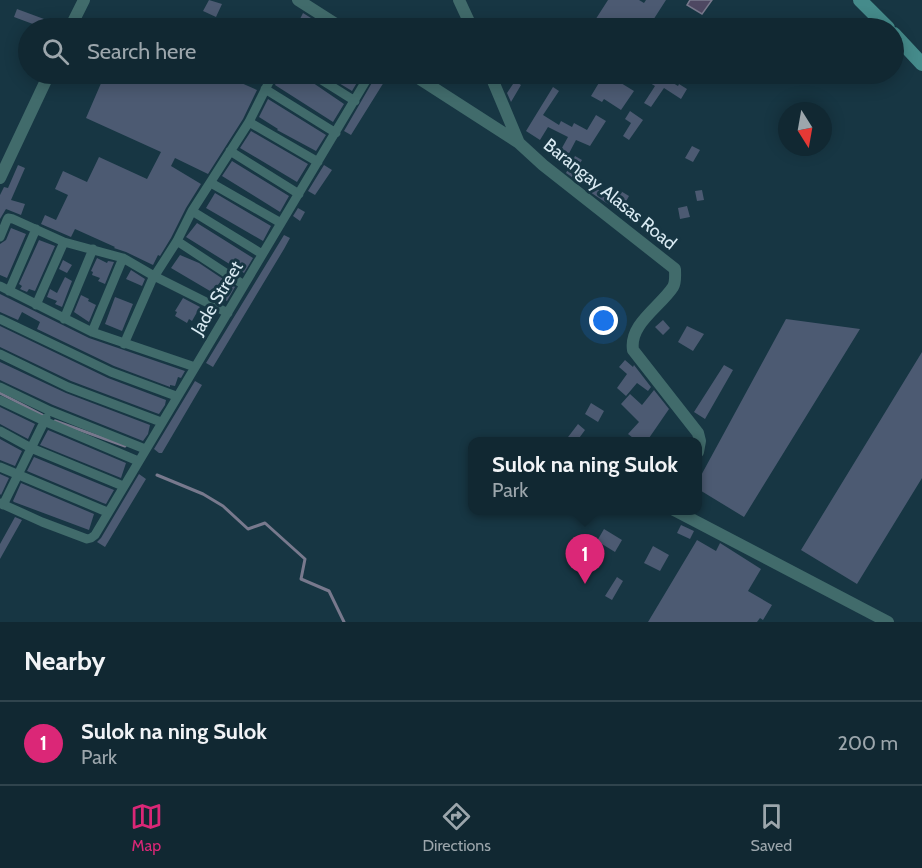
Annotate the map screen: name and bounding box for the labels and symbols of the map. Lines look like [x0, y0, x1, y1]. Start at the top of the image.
north arrow [778, 102, 832, 156]
street label: Barangay Alasas Road [539, 134, 681, 254]
street label: Jade Street [186, 257, 248, 340]
your location [589, 306, 618, 335]
pin: 1 [566, 534, 604, 584]

